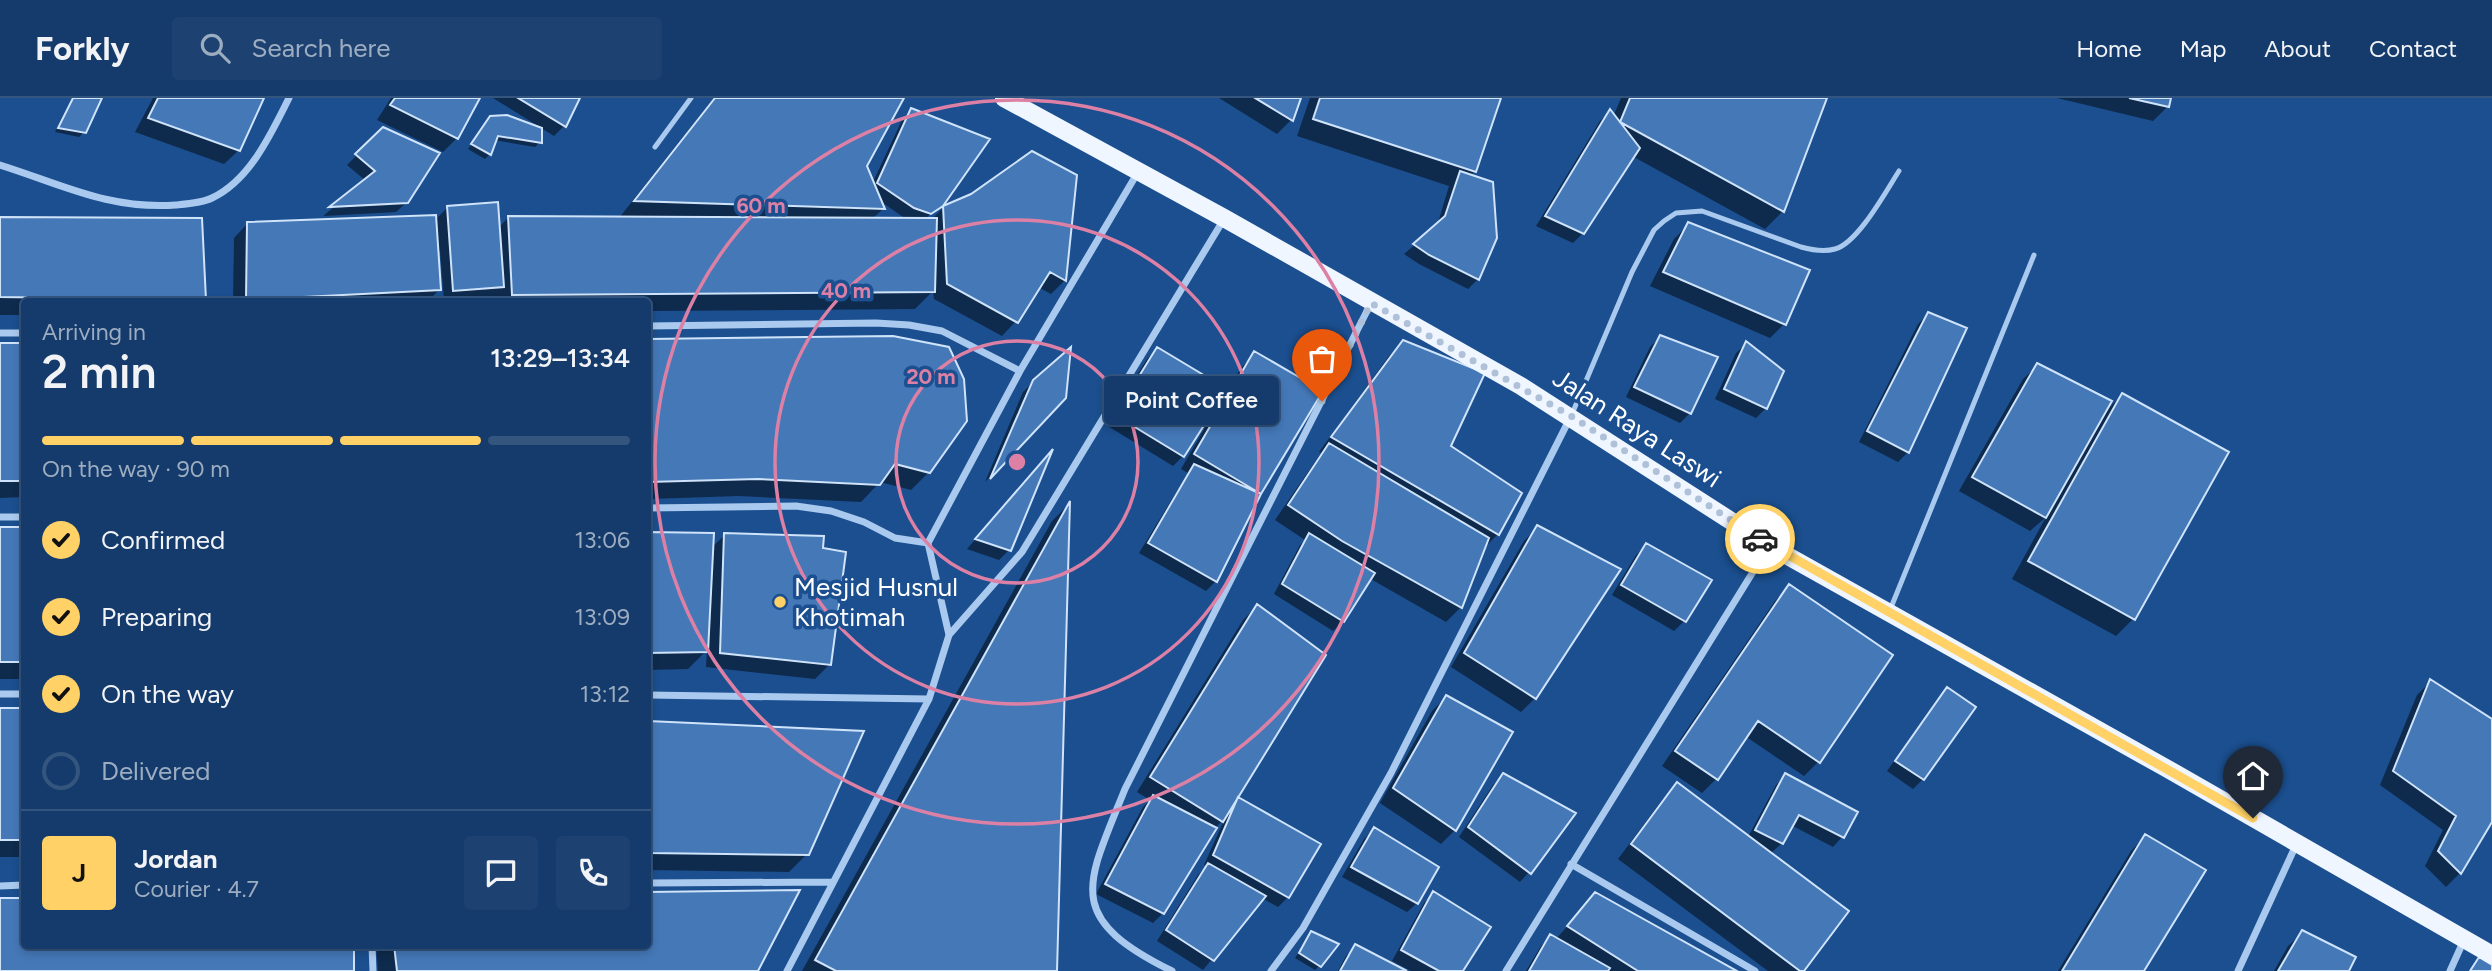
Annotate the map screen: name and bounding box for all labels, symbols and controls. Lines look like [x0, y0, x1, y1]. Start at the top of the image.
search box [172, 17, 662, 80]
text: Forkly [35, 29, 130, 68]
icon: search [196, 29, 234, 67]
text: Search here [252, 32, 390, 64]
text: Home [2076, 34, 2142, 63]
text: Map [2180, 34, 2226, 63]
text: About [2264, 34, 2331, 63]
text: Contact [2369, 34, 2457, 63]
text: 60 m [736, 193, 786, 218]
text: 40 m [821, 278, 871, 303]
text: Arriving in [42, 318, 146, 346]
pin [1292, 329, 1352, 401]
icon: bag [1303, 340, 1341, 378]
text: 13:29–13:34 [490, 342, 630, 374]
text: 2 min [42, 344, 157, 400]
street label: Jalan Raya Laswi [1547, 362, 1727, 494]
text: 20 m [906, 364, 956, 389]
callout: Point Coffee [1105, 376, 1280, 426]
text: Point Coffee [1125, 386, 1258, 414]
centre of rings [1005, 450, 1029, 474]
text: On the way · 90 m [42, 455, 230, 483]
courier [1725, 504, 1795, 574]
icon: car [1741, 520, 1779, 558]
icon: check [42, 521, 80, 559]
text: Confirmed [101, 524, 225, 556]
text: 13:06 [574, 526, 630, 554]
place label: Mesjid Husnul Khotimah [794, 571, 958, 633]
marker: Mesjid Husnul Khotimah [772, 594, 788, 610]
icon: check [42, 598, 80, 636]
text: Preparing [101, 601, 212, 633]
text: 13:09 [574, 603, 630, 631]
icon: check [42, 675, 80, 713]
text: On the way [101, 678, 234, 710]
text: 13:12 [580, 680, 630, 708]
pin [2223, 746, 2283, 818]
text: Delivered [101, 755, 210, 787]
icon: home [2234, 757, 2272, 795]
button: chat [464, 836, 538, 910]
button: phone [556, 836, 630, 910]
text: Jordan [134, 843, 217, 875]
text: J [72, 857, 86, 889]
text: Courier · 4.7 [134, 875, 259, 903]

